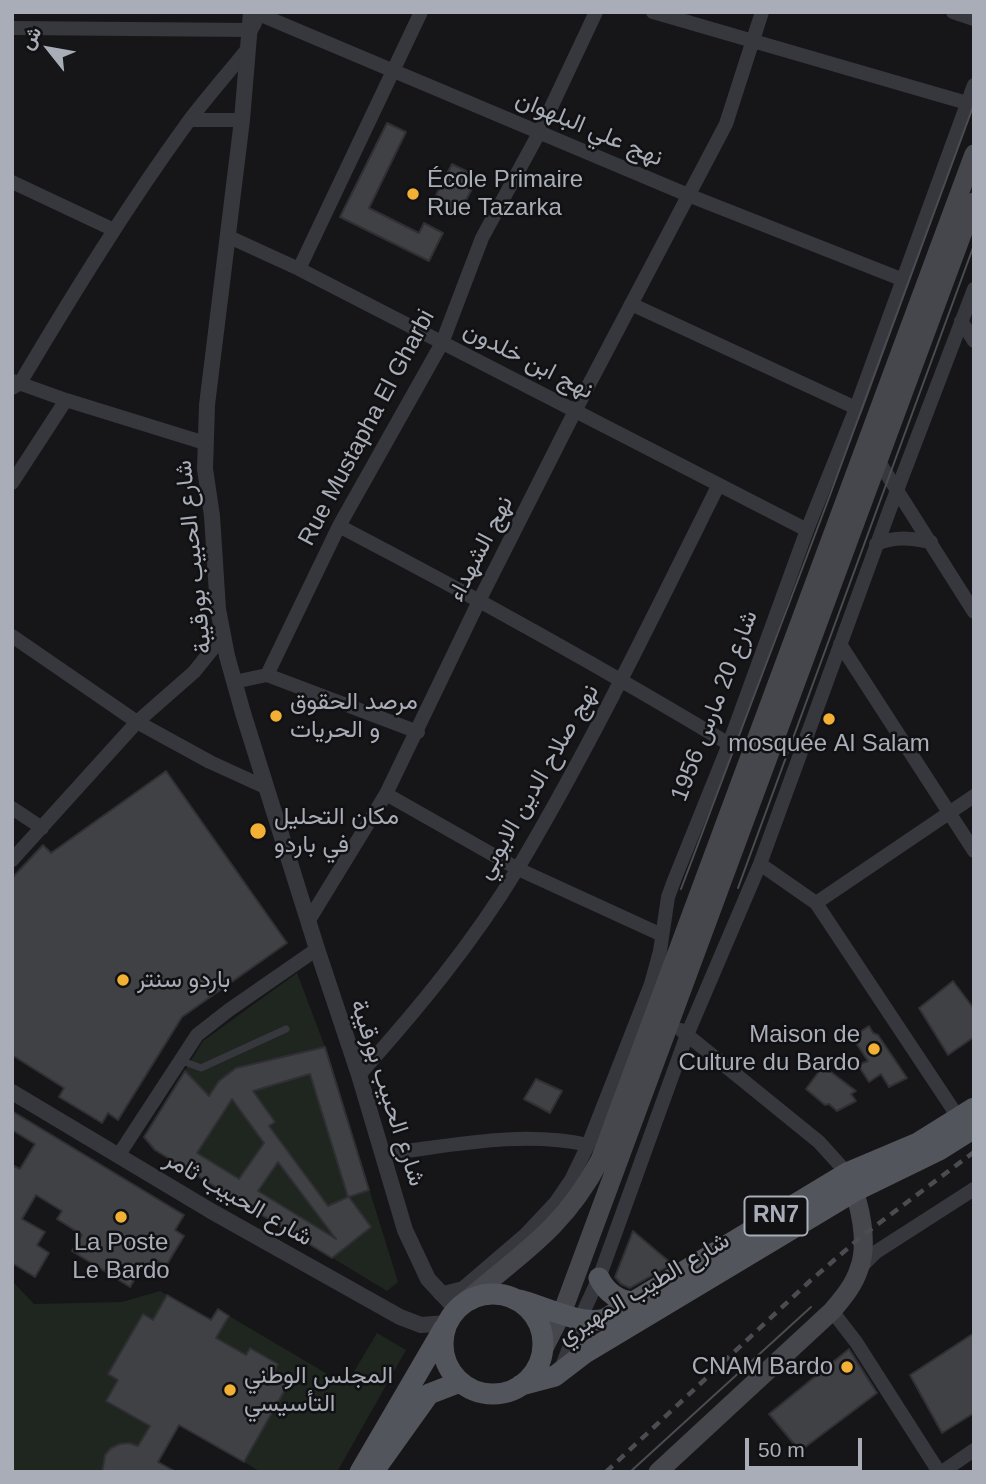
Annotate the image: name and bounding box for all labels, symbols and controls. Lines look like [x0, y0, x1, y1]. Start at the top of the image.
north arrow [14, 14, 84, 84]
text: ش [16, 23, 45, 53]
street label: نهج علي البلهوان [511, 85, 667, 173]
place label: École Primaire Rue Tazarka [427, 166, 583, 222]
marker: École Primaire Rue Tazarka [405, 186, 421, 202]
street label: Rue Mustapha El Gharbi [293, 305, 441, 551]
street label: نهج ابن خلدون [458, 316, 598, 406]
street label: شارع الحبيب بورقيبة [170, 459, 218, 655]
street label: نهج الشهداء [442, 491, 520, 607]
street label: شارع 20 مارس 1956 [665, 606, 765, 806]
street label: نهج صلاح الدين الايوبي [470, 679, 606, 885]
place label: مرصد الحقوق و الحريات [290, 688, 418, 744]
marker: مرصد الحقوق و الحريات [268, 708, 284, 724]
marker: mosquée Al Salam [821, 711, 837, 727]
place label: mosquée Al Salam [728, 730, 930, 758]
place label: مكان التحليل في باردو [274, 803, 399, 859]
marker: مكان التحليل في باردو [248, 821, 268, 841]
place label: باردو سنتر [137, 966, 230, 994]
marker: باردو سنتر [115, 972, 131, 988]
street label: شارع الحبيب بورقيبة [343, 996, 431, 1190]
place label: Maison de Culture du Bardo [679, 1021, 860, 1077]
marker: Maison de Culture du Bardo [866, 1041, 882, 1057]
street label: شارع الحبيب ثامر [159, 1145, 317, 1253]
road number: RN7 [744, 1196, 808, 1236]
marker: La Poste Le Bardo [113, 1209, 129, 1225]
street label: شارع الطيب المهيري [553, 1226, 735, 1352]
place label: La Poste Le Bardo [72, 1229, 170, 1285]
place label: CNAM Bardo [692, 1353, 833, 1381]
marker: CNAM Bardo [839, 1359, 855, 1375]
place label: المجلس الوطني التأسيسي [244, 1362, 393, 1418]
marker: المجلس الوطني التأسيسي [222, 1382, 238, 1398]
scale bar [748, 1424, 865, 1468]
text: 50 m [758, 1438, 805, 1461]

